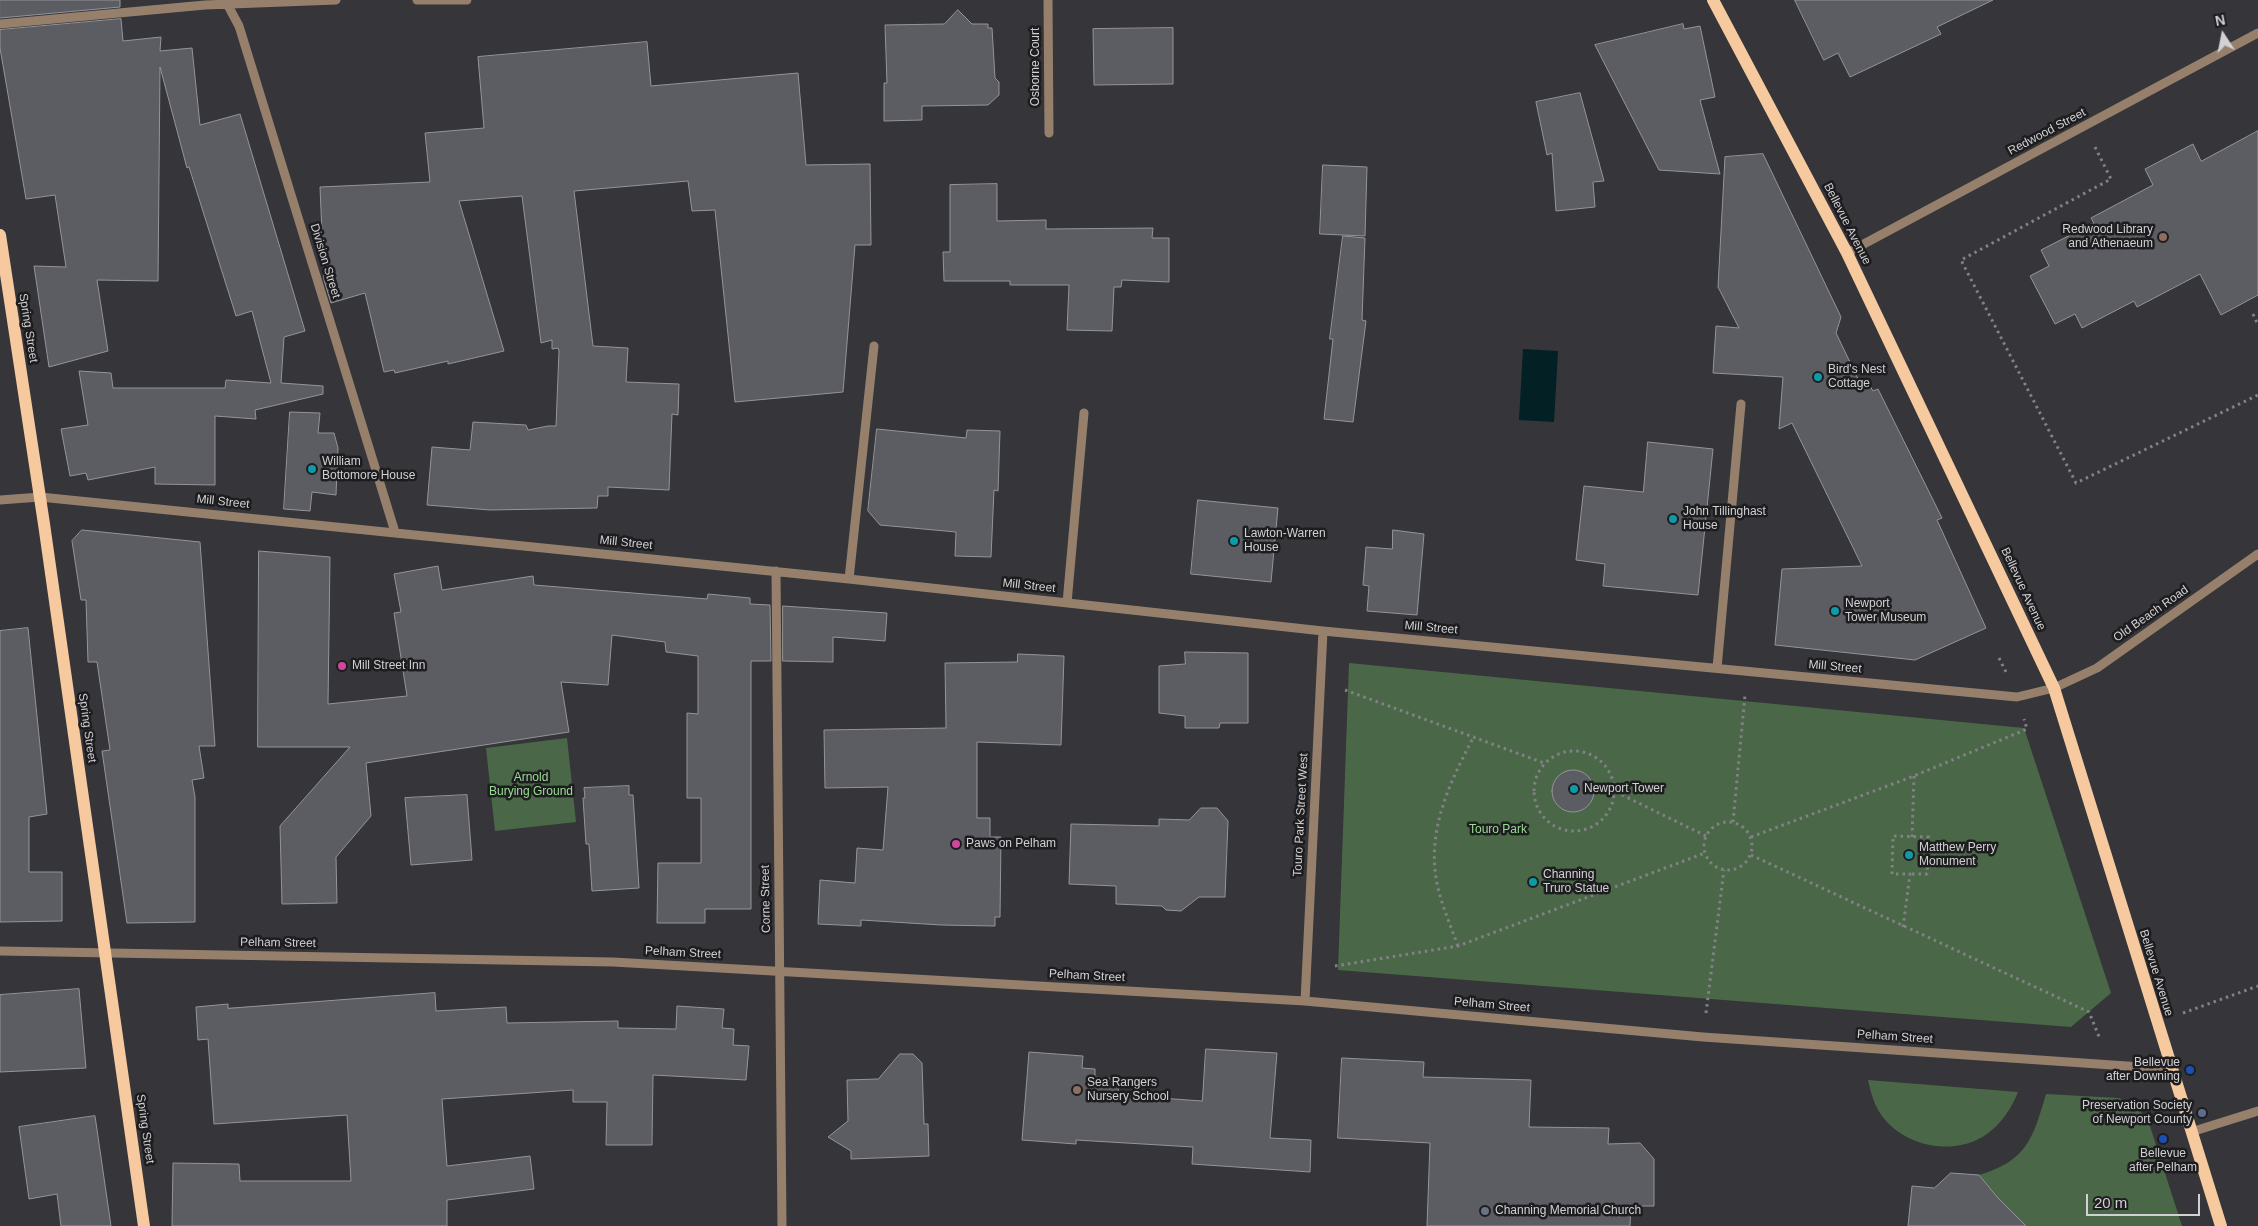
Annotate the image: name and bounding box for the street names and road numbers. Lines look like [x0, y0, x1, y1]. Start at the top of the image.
street label: Osborne Court [1029, 28, 1043, 106]
street label: Redwood Street [2006, 105, 2088, 159]
street label: Bellevue Avenue [1820, 181, 1874, 267]
street label: Division Street [307, 222, 343, 300]
street label: Spring Street [15, 292, 41, 364]
street label: Mill Street [196, 492, 250, 512]
street label: Mill Street [599, 533, 653, 553]
street label: Bellevue Avenue [1997, 545, 2049, 633]
street label: Mill Street [1002, 576, 1056, 596]
street label: Old Beach Road [2111, 583, 2191, 645]
street label: Mill Street [1404, 619, 1458, 637]
street label: Mill Street [1808, 658, 1862, 676]
street label: Spring Street [75, 692, 99, 764]
street label: Touro Park Street West [1291, 753, 1311, 877]
street label: Corne Street [758, 865, 774, 933]
street label: Bellevue Avenue [2136, 928, 2176, 1018]
street label: Pelham Street [240, 935, 316, 951]
street label: Pelham Street [645, 944, 721, 962]
street label: Pelham Street [1049, 967, 1125, 985]
street label: Pelham Street [1453, 995, 1531, 1015]
street label: Pelham Street [1857, 1027, 1933, 1047]
street label: Spring Street [133, 1093, 157, 1165]

